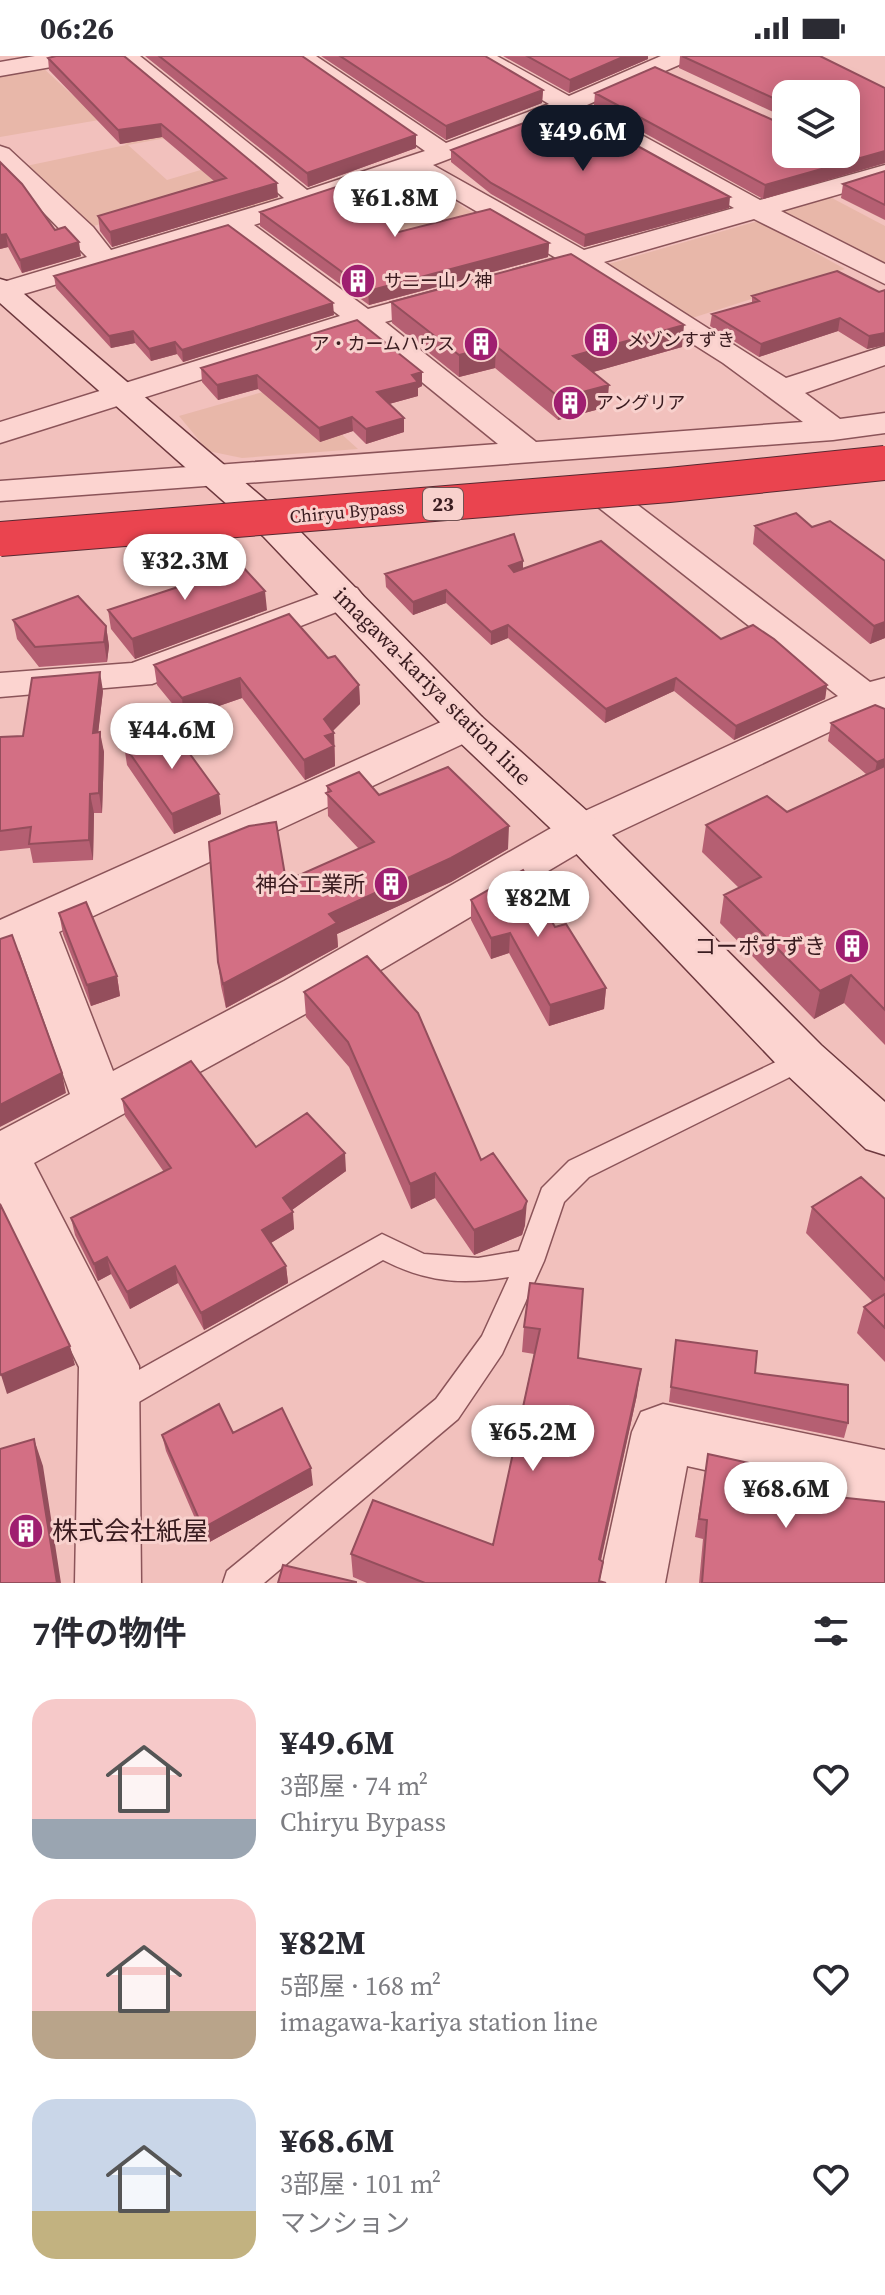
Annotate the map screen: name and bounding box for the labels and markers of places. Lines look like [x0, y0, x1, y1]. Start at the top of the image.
pin: ¥49.6M [518, 105, 648, 173]
pin: ¥61.8M [330, 171, 460, 239]
building icon: サニー山ノ神 [339, 262, 377, 300]
place label: サニー山ノ神 [384, 268, 492, 293]
building icon: メゾンすずき [582, 321, 620, 359]
building icon: ア・カームハウス [462, 325, 500, 363]
place label: メゾンすずき [627, 327, 735, 352]
place label: ア・カームハウス [312, 331, 455, 356]
building icon: アングリア [551, 384, 589, 422]
place label: アングリア [596, 390, 685, 415]
pin: ¥32.3M [120, 534, 250, 602]
pin: ¥44.6M [107, 703, 237, 771]
building icon: 神谷工業所 [372, 865, 410, 903]
place label: 神谷工業所 [255, 869, 365, 899]
pin: ¥82M [491, 871, 585, 939]
building icon: コーポすずき [833, 927, 871, 965]
place label: コーポすずき [694, 931, 826, 961]
pin: ¥65.2M [468, 1405, 598, 1473]
pin: ¥68.6M [721, 1462, 851, 1530]
building icon: 株式会社紙屋 [7, 1512, 45, 1550]
place label: 株式会社紙屋 [52, 1513, 208, 1549]

